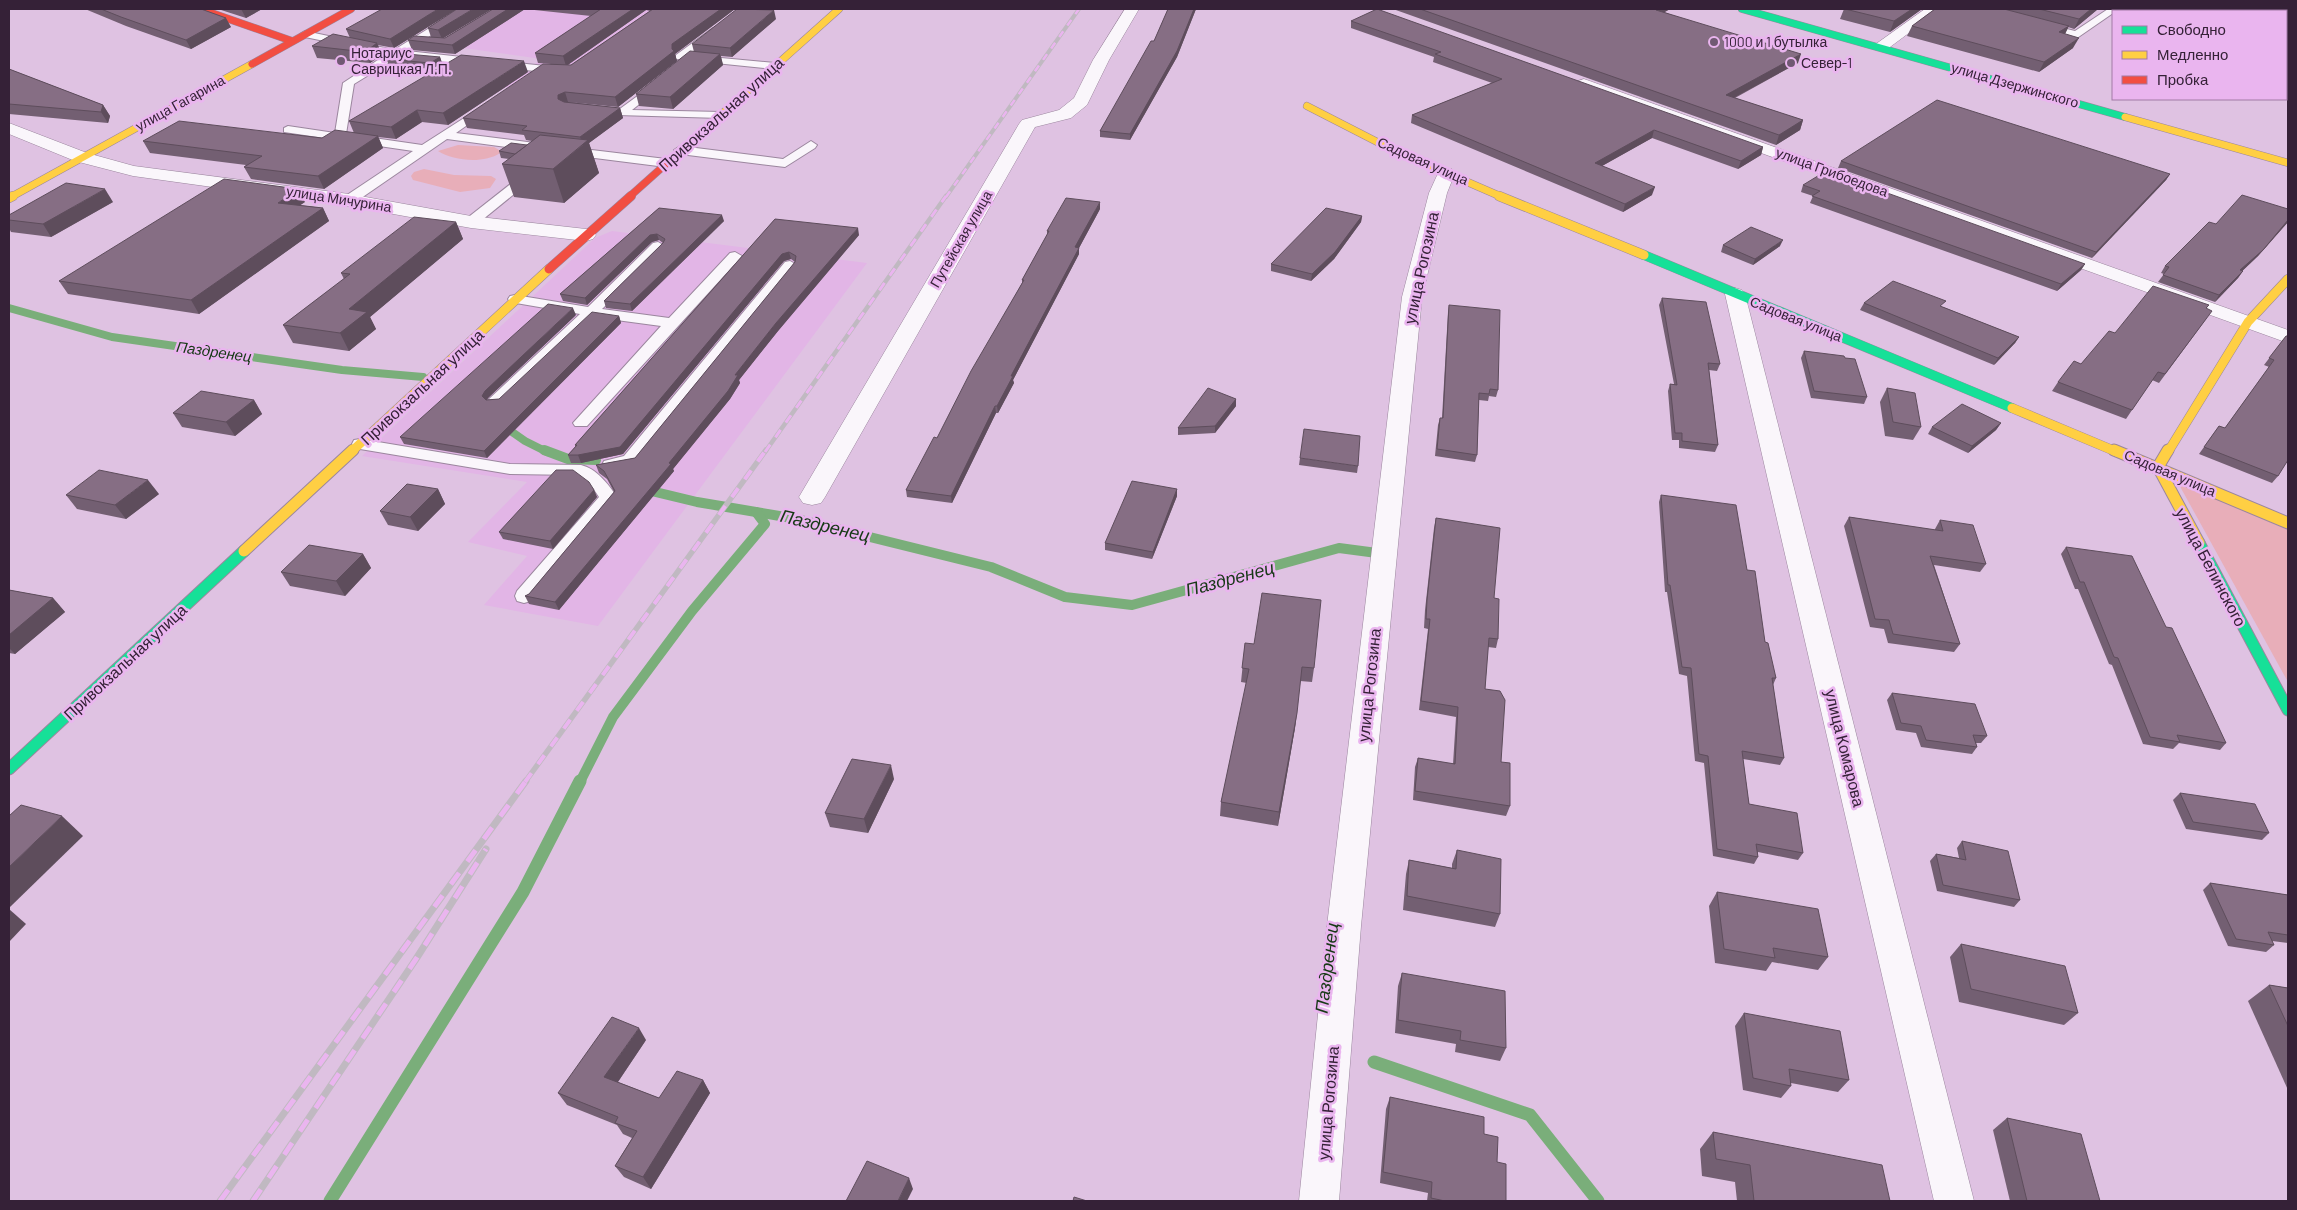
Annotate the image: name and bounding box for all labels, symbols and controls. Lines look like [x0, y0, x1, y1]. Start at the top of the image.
legend [2112, 10, 2287, 100]
text: Свободно [2157, 20, 2226, 38]
place label: 1000 и 1 бутылка [1724, 33, 1828, 50]
marker: 1000 и 1 бутылка [1708, 36, 1720, 48]
place label: Нотариус Саврицкая Л.П. [351, 44, 452, 77]
text: Медленно [2157, 45, 2228, 63]
street label: Привокзальная улица [654, 53, 787, 175]
place label: Север-1 [1801, 54, 1852, 71]
marker: Нотариус Саврицкая Л.П. [335, 55, 347, 67]
marker: Север-1 [1785, 57, 1797, 69]
street label: улица Дзержинского [1950, 58, 2081, 111]
text: Пробка [2157, 70, 2209, 88]
street label: улица Гагарина [132, 71, 228, 134]
street label: Садовая улица [1375, 133, 1472, 188]
street label: улица Грибоедова [1774, 143, 1891, 200]
street label: улица Мичурина [285, 182, 393, 215]
street label: Путейская улица [926, 187, 995, 290]
street label: улица Рогозина [1399, 210, 1442, 326]
street label: Садовая улица [1748, 292, 1845, 345]
street label: Привокзальная улица [356, 325, 487, 449]
water label: Паздренец [175, 337, 253, 365]
street label: Садовая улица [2122, 446, 2219, 500]
water label: Паздренец [778, 504, 872, 546]
street label: улица Белинского [2172, 504, 2251, 629]
water label: Паздренец [1183, 556, 1277, 600]
street label: Привокзальная улица [59, 600, 190, 724]
street label: улица Рогозина [1353, 627, 1384, 743]
street label: улица Комарова [1822, 687, 1869, 809]
water label: Паздренец [1310, 921, 1342, 1014]
street label: улица Рогозина [1313, 1045, 1342, 1161]

